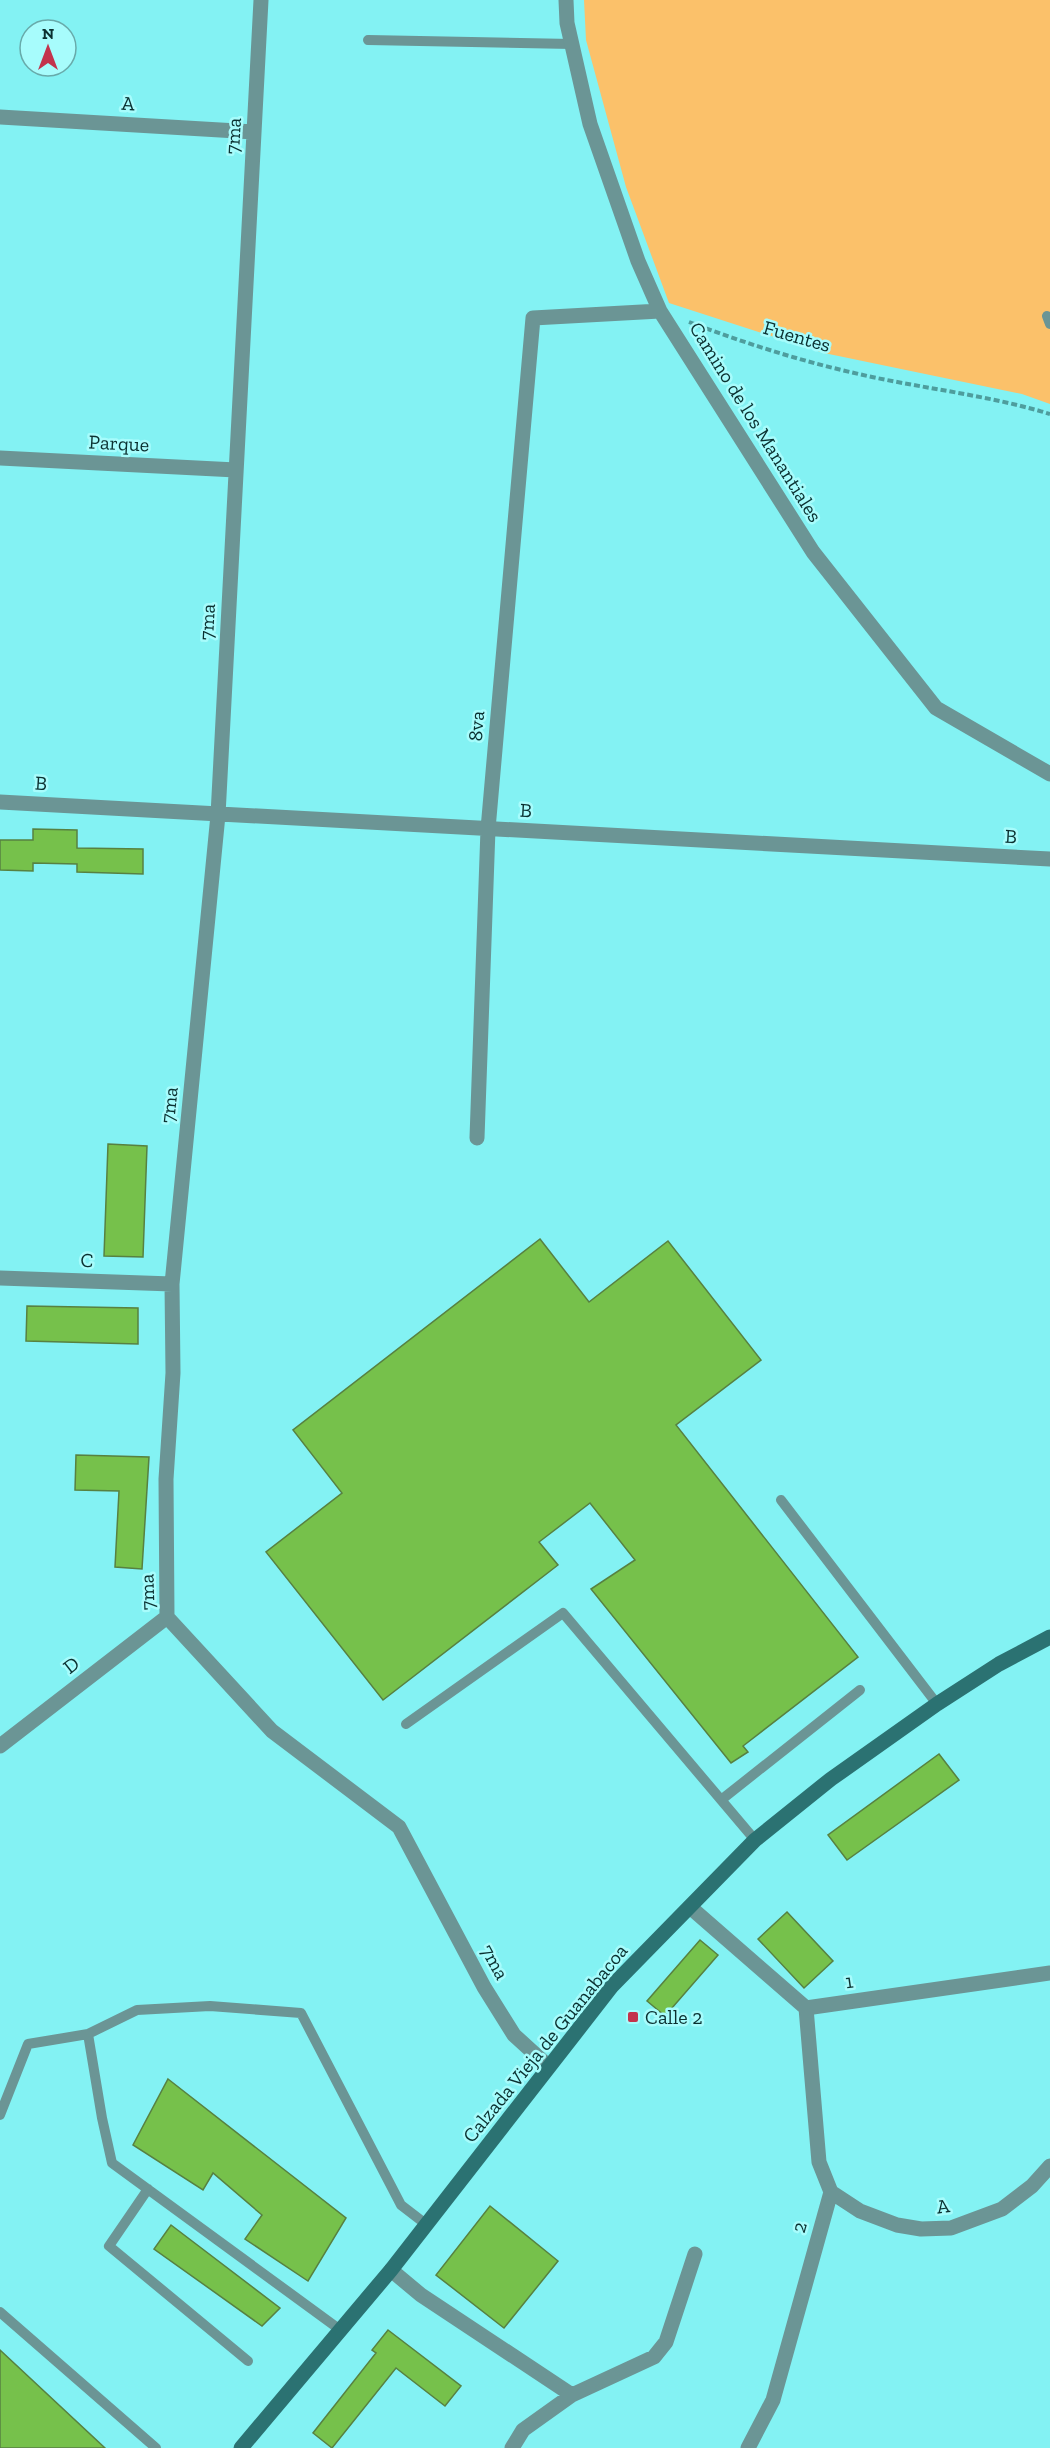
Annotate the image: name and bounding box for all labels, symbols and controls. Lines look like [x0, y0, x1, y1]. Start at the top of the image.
north arrow [18, 18, 78, 78]
text: N [42, 24, 54, 43]
street label: A [121, 91, 136, 115]
street label: 7ma [220, 117, 246, 155]
street label: Fuentes [761, 315, 833, 357]
street label: Camino de los Manantiales [685, 318, 827, 526]
street label: Parque [88, 429, 150, 457]
street label: 7ma [194, 603, 220, 641]
street label: 8va [463, 709, 489, 742]
street label: B [34, 771, 48, 795]
street label: B [519, 798, 533, 822]
street label: B [1004, 824, 1018, 848]
street label: 7ma [155, 1085, 183, 1124]
street label: C [80, 1248, 94, 1272]
street label: 7ma [134, 1573, 160, 1611]
street label: D [58, 1651, 84, 1679]
street label: Calzada Vieja de Guanabacoa [458, 1939, 633, 2147]
street label: 7ma [476, 1940, 514, 1984]
street label: 1 [844, 1969, 855, 1993]
place label: Calle 2 [645, 2005, 702, 2029]
marker: Calle 2 [626, 2010, 640, 2024]
street label: A [935, 2193, 952, 2219]
street label: 2 [786, 2219, 812, 2235]

